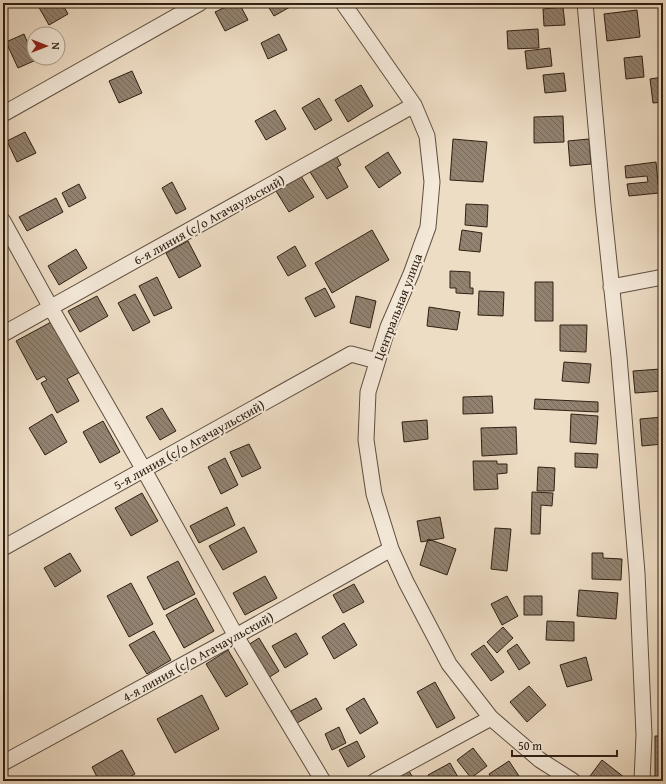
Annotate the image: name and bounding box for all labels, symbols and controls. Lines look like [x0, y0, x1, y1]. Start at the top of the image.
north arrow [26, 26, 66, 66]
text: N [48, 42, 64, 50]
street label: 6-я линия (с/о Агачаульский) [130, 170, 288, 270]
street label: Центральная улица [369, 250, 427, 363]
street label: 5-я линия (с/о Агачаульский) [110, 395, 268, 495]
street label: 4-я линия (с/о Агачаульский) [119, 607, 277, 707]
scale bar [512, 732, 617, 758]
text: 50 m [518, 737, 542, 754]

